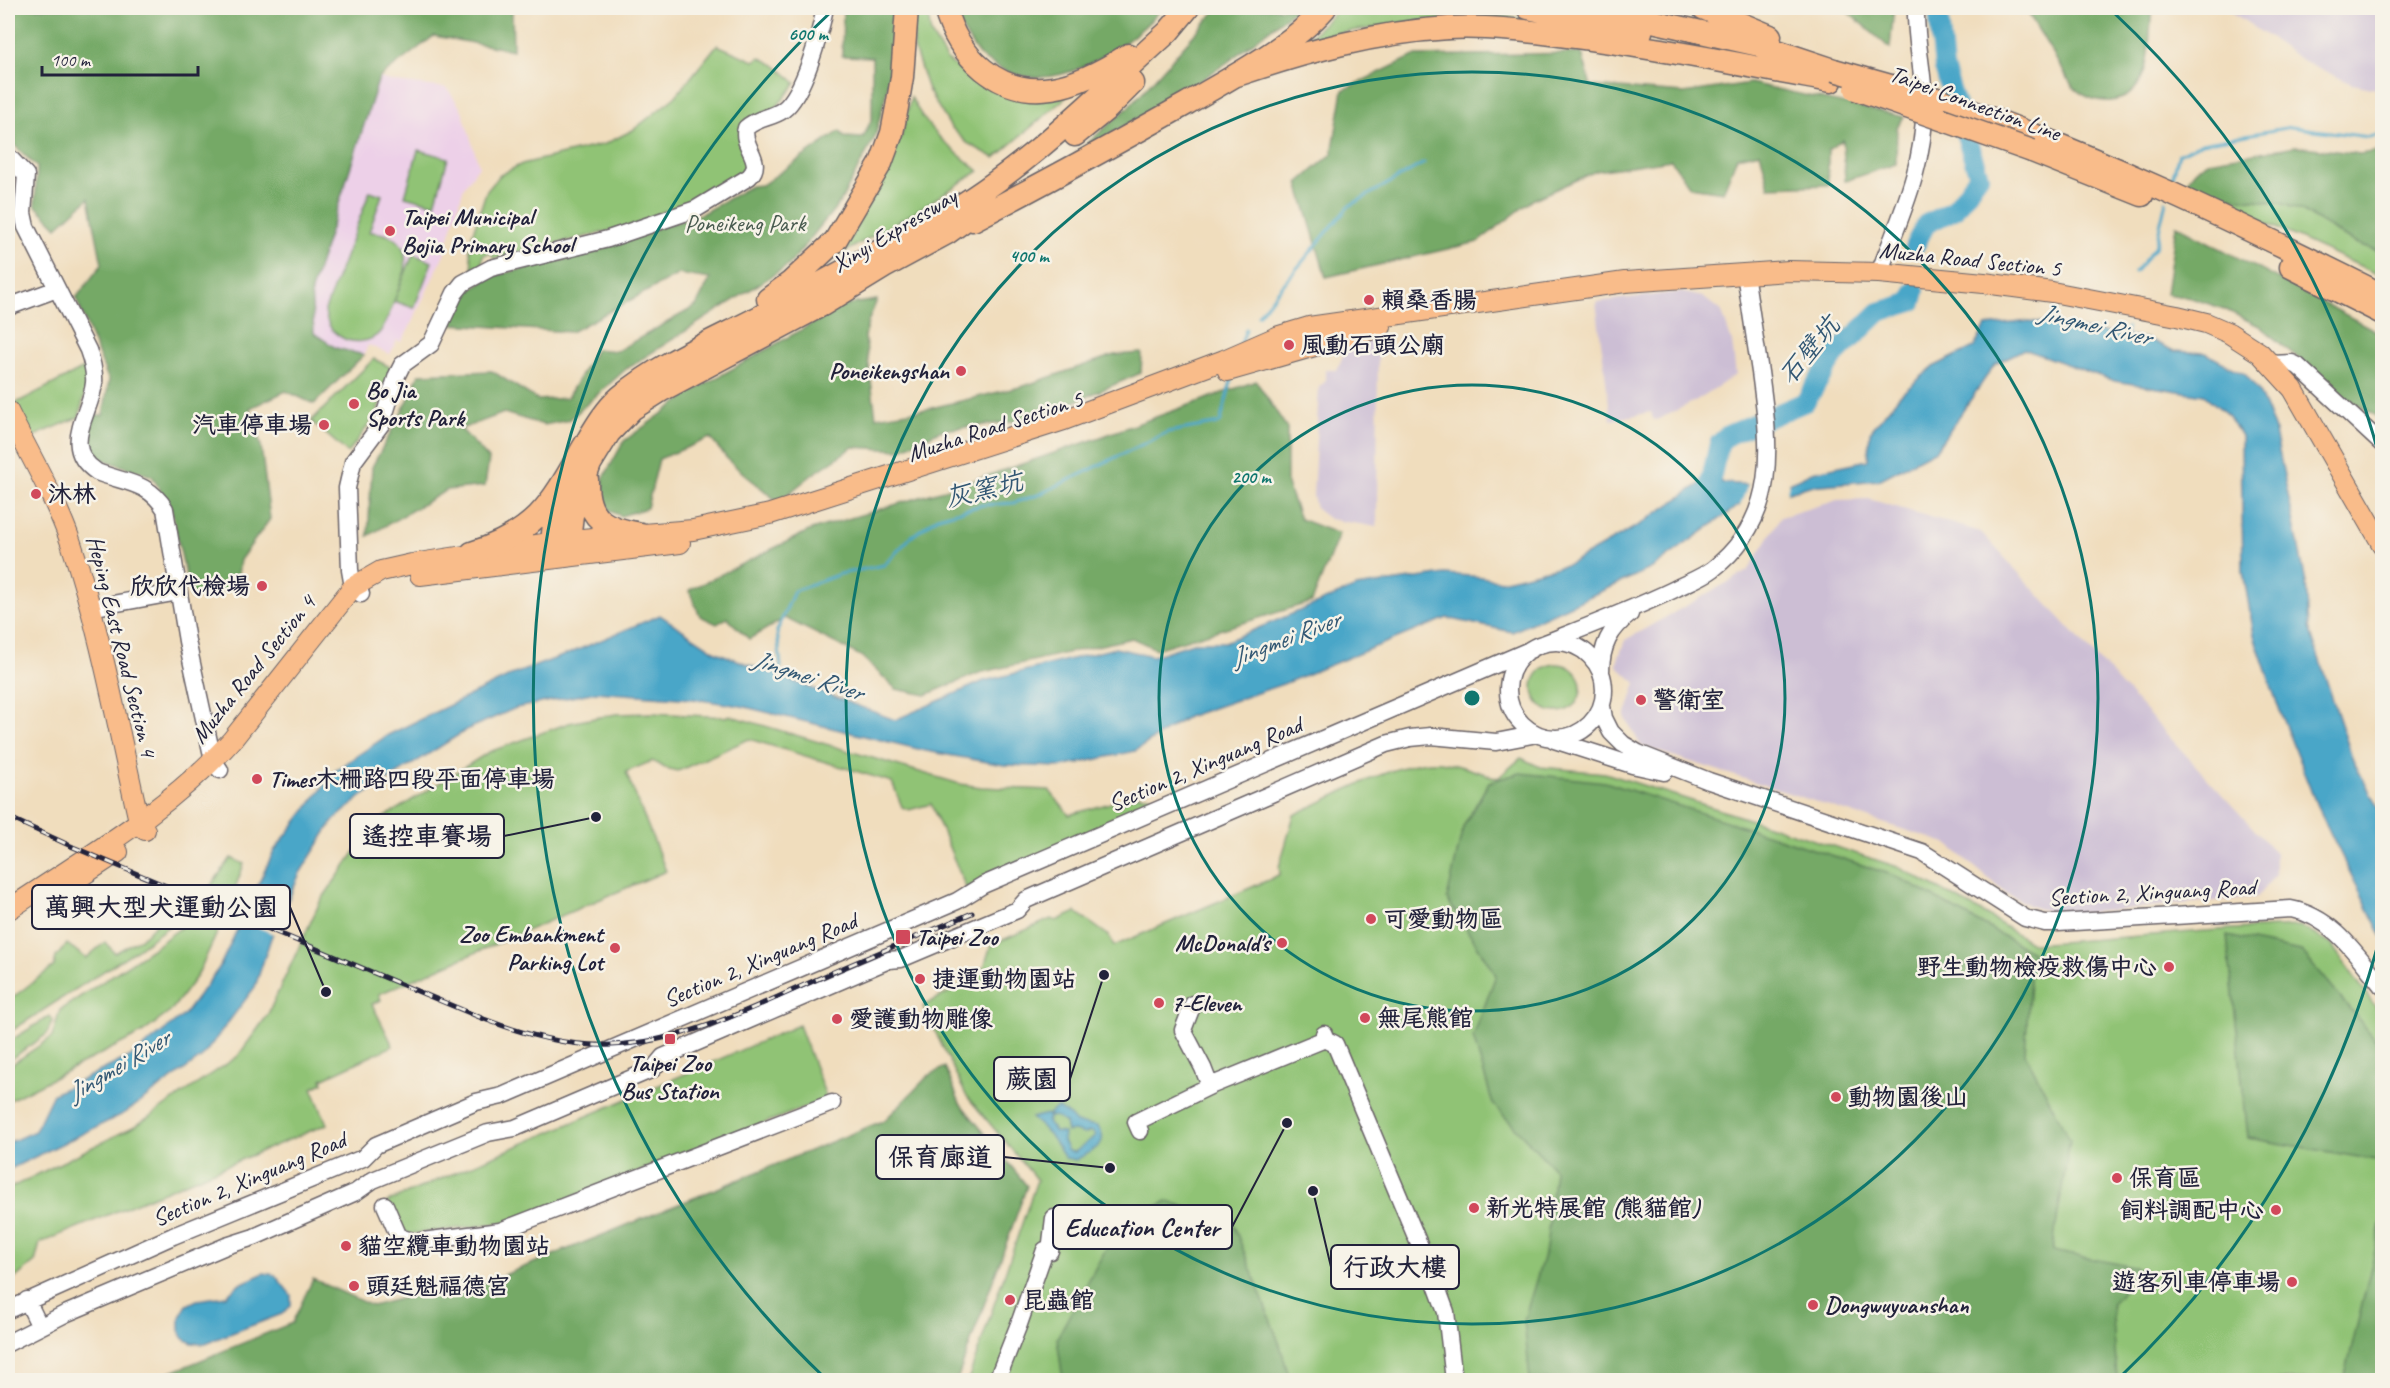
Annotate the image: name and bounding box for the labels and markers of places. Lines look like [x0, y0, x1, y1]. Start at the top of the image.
place label: Taipei Municipal Bojia Primary School [402, 202, 578, 260]
marker: Taipei Municipal Bojia Primary School [383, 224, 397, 238]
place label: 賴桑香腸 [1381, 285, 1477, 315]
marker: 賴桑香腸 [1362, 293, 1376, 307]
place label: 風動石頭公廟 [1301, 330, 1445, 360]
marker: 風動石頭公廟 [1282, 338, 1296, 352]
place label: Poneikengshan [829, 356, 950, 386]
marker: Poneikengshan [954, 364, 968, 378]
place label: Bo Jia Sports Park [366, 375, 466, 433]
marker: Bo Jia Sports Park [347, 397, 361, 411]
place label: 汽車停車場 [192, 410, 312, 440]
marker: 汽車停車場 [317, 418, 331, 432]
place label: 沐林 [48, 479, 96, 509]
marker: 沐林 [29, 487, 43, 501]
place label: 欣欣代檢場 [130, 571, 250, 601]
marker: 欣欣代檢場 [255, 579, 269, 593]
place label: 警衛室 [1653, 685, 1725, 715]
centre of rings [1462, 688, 1482, 708]
marker: 警衛室 [1634, 693, 1648, 707]
place label: Times木柵路四段平面停車場 [269, 764, 555, 794]
marker: Times木柵路四段平面停車場 [250, 772, 264, 786]
callout: 遙控車賽場 [350, 814, 504, 858]
callout: 萬興大型犬運動公園 [32, 885, 290, 929]
place label: 可愛動物區 [1383, 904, 1503, 934]
marker: 可愛動物區 [1364, 912, 1378, 926]
place label: Zoo Embankment Parking Lot [459, 919, 606, 977]
place label: Taipei Zoo [916, 922, 1000, 952]
marker: Taipei Zoo [894, 928, 912, 946]
place label: McDonald's [1175, 928, 1273, 958]
marker: McDonald's [1275, 936, 1289, 950]
marker: Zoo Embankment Parking Lot [608, 941, 622, 955]
place label: 野生動物檢疫救傷中心 [1917, 952, 2157, 982]
marker: 野生動物檢疫救傷中心 [2162, 960, 2176, 974]
place label: 捷運動物園站 [932, 964, 1076, 994]
marker: 捷運動物園站 [913, 972, 927, 986]
place label: 7-Eleven [1171, 988, 1244, 1018]
marker: 7-Eleven [1152, 996, 1166, 1010]
place label: 無尾熊館 [1377, 1003, 1473, 1033]
place label: 愛護動物雕像 [849, 1004, 993, 1034]
marker: 無尾熊館 [1358, 1011, 1372, 1025]
marker: 愛護動物雕像 [830, 1012, 844, 1026]
marker: Taipei Zoo Bus Station [663, 1032, 677, 1046]
place label: Taipei Zoo Bus Station [621, 1048, 720, 1106]
callout: 蕨園 [994, 1057, 1070, 1101]
place label: 動物園後山 [1848, 1082, 1968, 1112]
marker: 動物園後山 [1829, 1090, 1843, 1104]
callout: 保育廊道 [876, 1135, 1004, 1179]
place label: 保育區 [2129, 1163, 2201, 1193]
marker: 保育區 [2110, 1171, 2124, 1185]
place label: 新光特展館 (熊貓館) [1486, 1193, 1702, 1223]
place label: 飼料調配中心 [2120, 1195, 2264, 1225]
marker: 新光特展館 (熊貓館) [1467, 1201, 1481, 1215]
marker: 飼料調配中心 [2269, 1203, 2283, 1217]
callout: Education Center [1053, 1205, 1232, 1249]
place label: 貓空纜車動物園站 [358, 1231, 550, 1261]
marker: 貓空纜車動物園站 [339, 1239, 353, 1253]
callout: 行政大樓 [1331, 1245, 1459, 1289]
place label: 遊客列車停車場 [2112, 1267, 2280, 1297]
place label: 頭廷魁福德宮 [366, 1271, 510, 1301]
marker: 遊客列車停車場 [2285, 1275, 2299, 1289]
marker: 頭廷魁福德宮 [347, 1279, 361, 1293]
place label: 昆蟲館 [1022, 1285, 1094, 1315]
place label: Dongwuyuanshan [1825, 1290, 1969, 1320]
marker: 昆蟲館 [1003, 1293, 1017, 1307]
marker: Dongwuyuanshan [1806, 1298, 1820, 1312]

